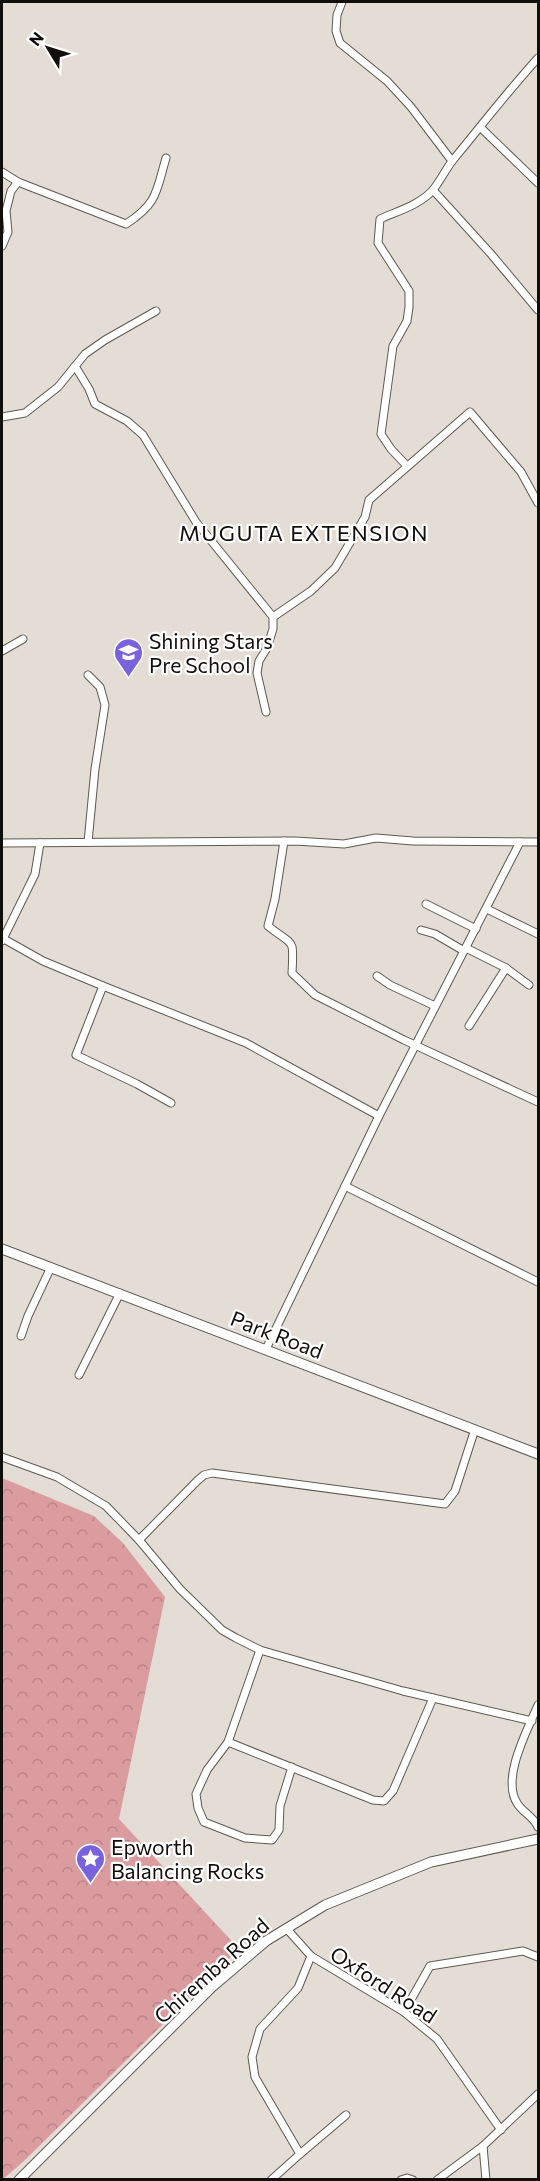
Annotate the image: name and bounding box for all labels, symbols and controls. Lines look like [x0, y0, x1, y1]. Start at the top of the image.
north arrow [18, 18, 78, 78]
text: N [25, 28, 47, 49]
district label: MUGUTA EXTENSION [179, 519, 429, 546]
place label: Shining Stars Pre School [149, 628, 273, 677]
school or university icon: Shining Stars Pre School [112, 636, 144, 678]
street label: Park Road [227, 1305, 327, 1363]
place label: Epworth Balancing Rocks [111, 1834, 264, 1883]
place icon: Epworth Balancing Rocks [74, 1842, 106, 1884]
street label: Chiremba Road [148, 1912, 274, 2028]
street label: Oxford Road [326, 1940, 442, 2028]

